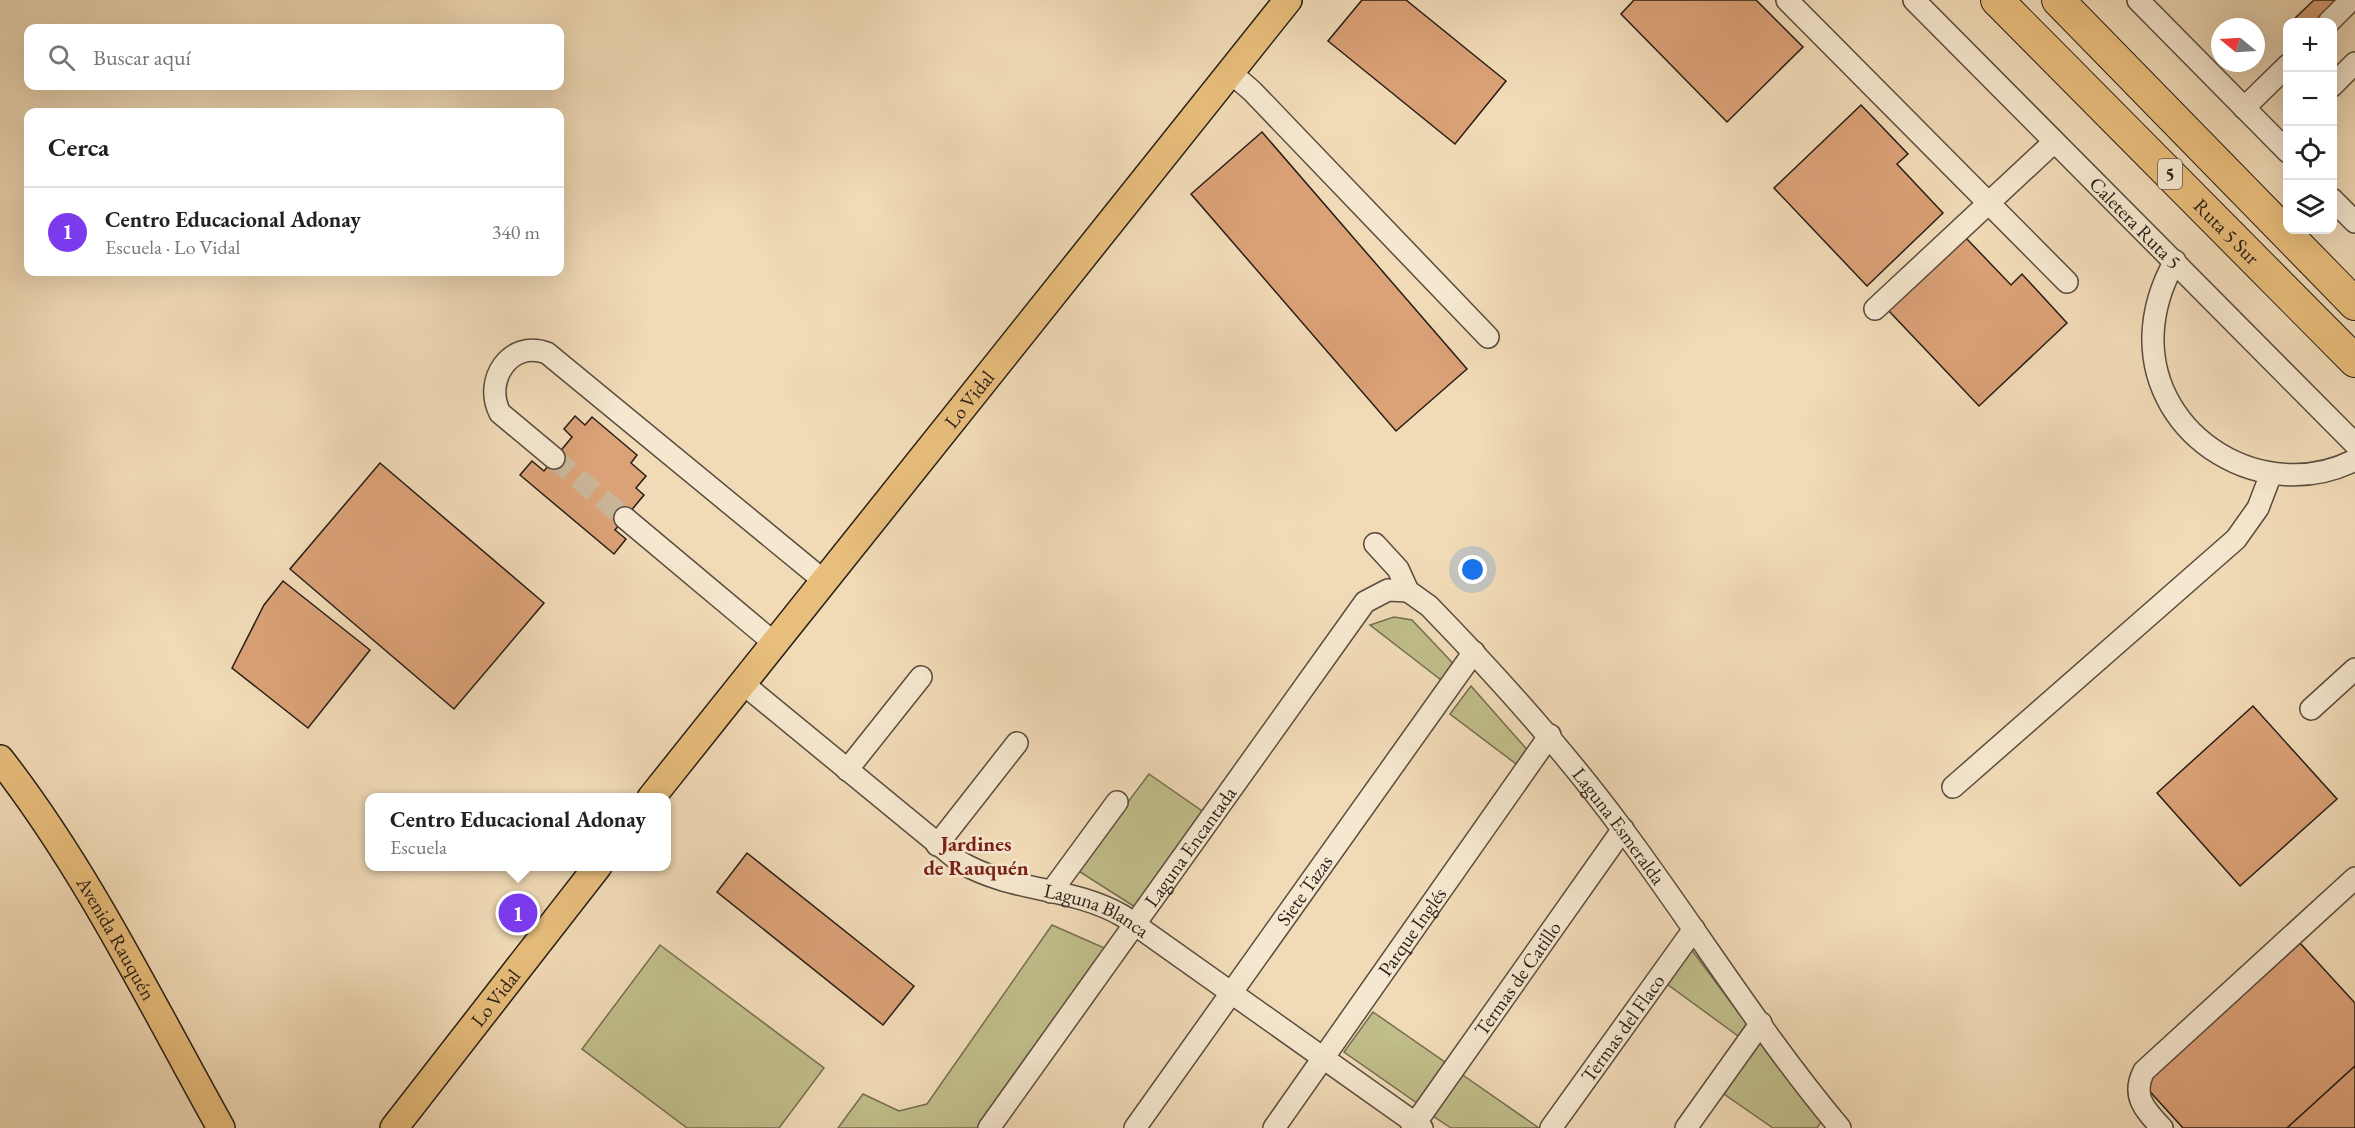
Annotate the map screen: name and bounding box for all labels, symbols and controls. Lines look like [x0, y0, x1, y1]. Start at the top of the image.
north arrow [2211, 18, 2265, 72]
map controls [2283, 18, 2337, 234]
button: + [2283, 18, 2337, 72]
search box [24, 24, 564, 90]
icon: search [45, 41, 78, 74]
text: Buscar aquí [93, 43, 191, 72]
button: − [2283, 72, 2337, 126]
button: locate [2283, 126, 2337, 180]
text: Cerca [48, 130, 109, 164]
road number: 5 [2158, 159, 2182, 189]
street label: Caletera Ruta 5 [2084, 171, 2187, 275]
button: layers [2283, 180, 2337, 234]
street label: Ruta 5 Sur [2188, 193, 2265, 270]
text: Centro Educacional Adonay [105, 205, 361, 234]
text: 1 [62, 219, 73, 245]
text: 340 m [492, 219, 540, 245]
text: Escuela · Lo Vidal [105, 234, 240, 260]
street label: Lo Vidal [938, 365, 1000, 434]
your location [1458, 555, 1487, 584]
street label: Laguna Esmeralda [1567, 762, 1671, 890]
street label: Laguna Encantada [1138, 781, 1242, 912]
popup [365, 793, 671, 871]
text: Centro Educacional Adonay [390, 805, 646, 834]
district label: Jardines de Rauquén [923, 830, 1029, 881]
text: Escuela [390, 834, 447, 860]
street label: Siete Tazas [1270, 850, 1338, 931]
street label: Avenida Rauquén [70, 871, 162, 1005]
street label: Laguna Blanca [1042, 877, 1154, 944]
street label: Parque Inglés [1372, 882, 1452, 981]
pin: 1 [498, 890, 538, 936]
street label: Termas de Catillo [1468, 916, 1567, 1041]
street label: Lo Vidal [465, 963, 526, 1032]
street label: Termas del Flaco [1575, 969, 1671, 1087]

